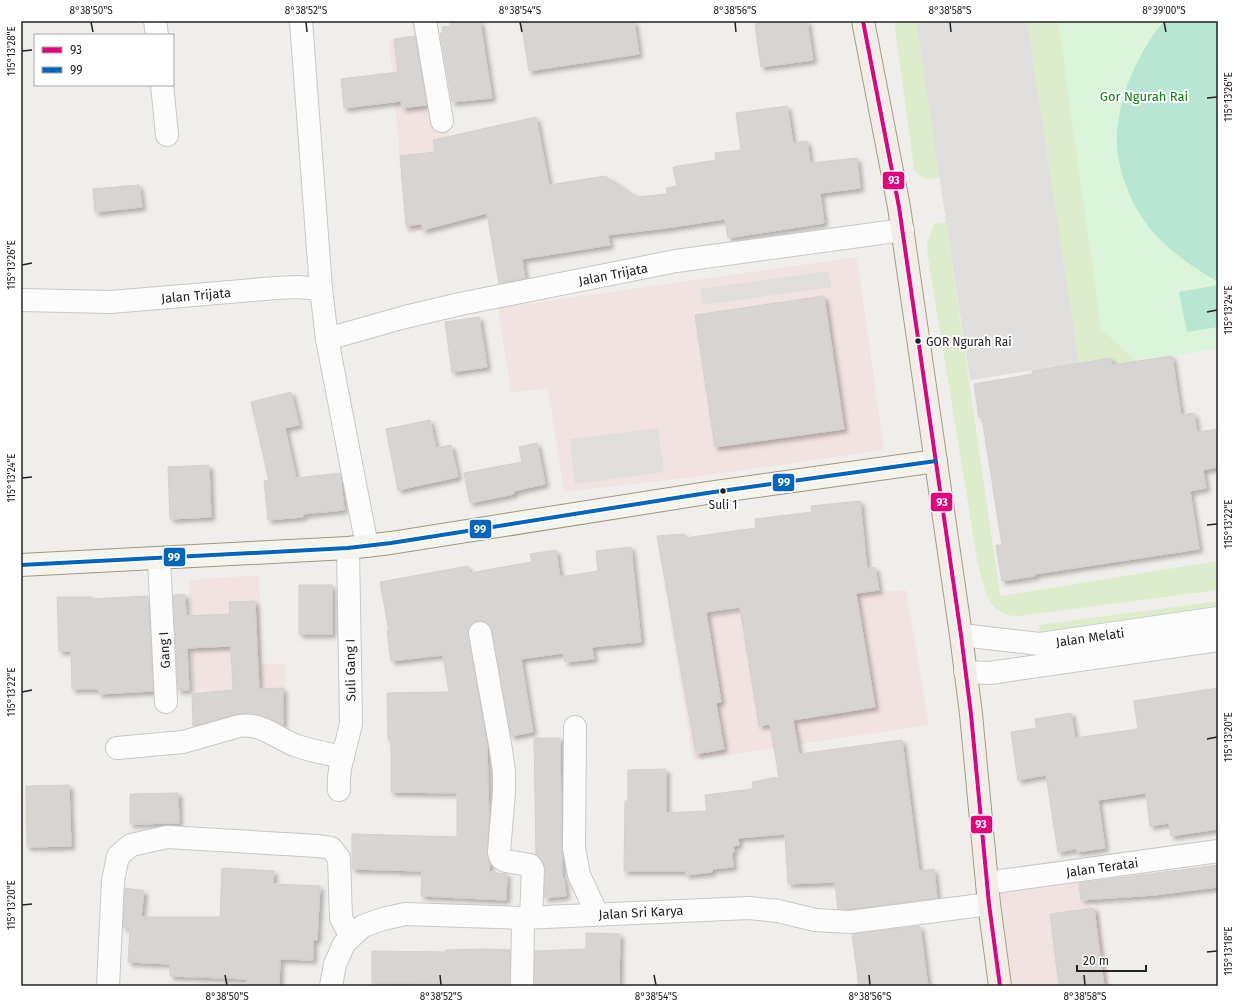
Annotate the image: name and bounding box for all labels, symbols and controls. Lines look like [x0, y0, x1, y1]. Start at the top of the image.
text: 8°38'50"S [69, 5, 113, 17]
text: 8°38'52"S [285, 5, 328, 17]
text: 8°38'54"S [499, 5, 542, 17]
text: 8°38'56"S [714, 5, 757, 17]
text: 8°38'58"S [928, 5, 972, 17]
text: 8°39'00"S [1142, 5, 1186, 17]
text: 115°13'28"E [6, 26, 18, 76]
legend [34, 34, 174, 86]
text: 93 [70, 43, 82, 57]
text: 99 [70, 63, 83, 77]
text: 115°13'26"E [1223, 72, 1235, 122]
park label: Gor Ngurah Rai [1100, 89, 1188, 104]
line badge: 93 [882, 171, 905, 190]
text: 93 [888, 174, 900, 187]
text: 115°13'26"E [6, 240, 18, 290]
street label: Jalan Trijata [577, 260, 649, 289]
street label: Jalan Trijata [160, 285, 232, 306]
text: 115°13'24"E [1223, 285, 1235, 335]
place label: GOR Ngurah Rai [926, 335, 1012, 349]
marker: GOR Ngurah Rai [913, 336, 923, 346]
text: 115°13'24"E [6, 453, 18, 503]
line badge: 99 [772, 473, 795, 492]
text: 99 [778, 476, 790, 489]
marker: Suli 1 [718, 486, 728, 496]
line badge: 93 [930, 492, 953, 512]
text: 93 [936, 496, 948, 509]
place label: Suli 1 [709, 498, 737, 512]
text: 115°13'22"E [1223, 499, 1235, 549]
line badge: 99 [469, 519, 492, 539]
text: 99 [474, 523, 486, 536]
line badge: 99 [163, 547, 186, 567]
text: 99 [168, 551, 180, 564]
street label: Jalan Melati [1055, 625, 1125, 650]
street label: Gang I [156, 631, 173, 669]
street label: Suli Gang I [342, 639, 359, 701]
text: 115°13'22"E [6, 667, 18, 717]
text: 115°13'20"E [1223, 712, 1235, 762]
line badge: 93 [970, 815, 993, 834]
text: 93 [975, 818, 987, 831]
street label: Jalan Teratai [1065, 855, 1139, 880]
text: 115°13'20"E [6, 880, 18, 930]
street label: Jalan Sri Karya [598, 903, 684, 922]
text: 115°13'18"E [1223, 926, 1235, 976]
scale bar [1077, 947, 1146, 973]
text: 20 m [1083, 954, 1109, 968]
text: 8°38'50"S [205, 991, 249, 1003]
text: 8°38'52"S [420, 991, 463, 1003]
text: 8°38'54"S [635, 991, 678, 1003]
text: 8°38'56"S [849, 991, 892, 1003]
text: 8°38'58"S [1063, 991, 1107, 1003]

